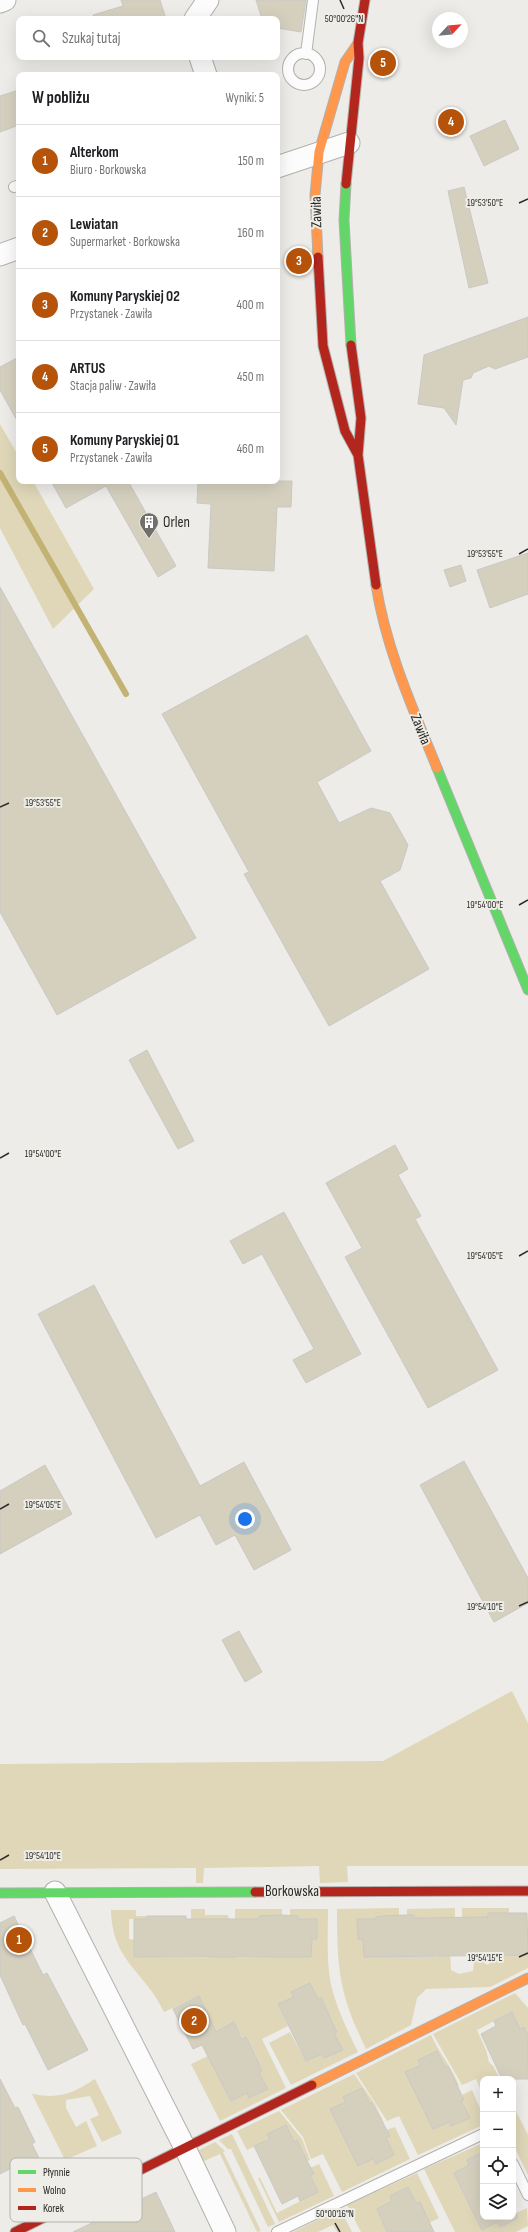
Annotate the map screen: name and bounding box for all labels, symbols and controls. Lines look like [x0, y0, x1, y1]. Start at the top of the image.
north arrow [432, 12, 468, 48]
text: 50°00'26"N [325, 13, 363, 25]
search box [16, 16, 280, 60]
icon: search [30, 27, 52, 49]
text: Szukaj tutaj [62, 29, 120, 48]
pin: 5 [370, 48, 396, 78]
text: W pobliżu [32, 88, 90, 108]
text: Wyniki: 5 [226, 90, 264, 106]
pin: 4 [438, 107, 464, 137]
text: Alterkom [70, 143, 119, 162]
text: 1 [42, 153, 48, 169]
text: 150 m [238, 153, 264, 169]
text: Biuro · Borkowska [70, 162, 146, 178]
street label: Zawiła [307, 196, 326, 228]
text: 19°53'50"E [467, 197, 503, 209]
text: Lewiatan [70, 215, 118, 234]
text: 2 [42, 225, 48, 241]
text: 160 m [238, 225, 264, 241]
text: Supermarket · Borkowska [70, 234, 180, 250]
pin: 3 [286, 246, 312, 276]
text: Komuny Paryskiej 02 [70, 287, 180, 306]
text: 3 [42, 297, 48, 313]
text: 400 m [237, 297, 264, 313]
text: Przystanek · Zawiła [70, 306, 152, 322]
text: ARTUS [70, 359, 105, 378]
text: 4 [42, 369, 48, 385]
text: 450 m [237, 369, 264, 385]
text: Stacja paliw · Zawiła [70, 378, 156, 394]
text: Komuny Paryskiej 01 [70, 431, 179, 450]
text: 5 [42, 441, 48, 457]
text: 460 m [237, 441, 264, 457]
text: Przystanek · Zawiła [70, 450, 152, 466]
building icon: Orlen [138, 511, 160, 539]
place label: Orlen [163, 513, 190, 532]
text: 19°53'55"E [467, 548, 503, 560]
street label: Zawiła [406, 711, 435, 748]
text: 19°53'55"E [25, 797, 61, 809]
text: 19°54'00"E [467, 899, 503, 911]
text: 19°54'00"E [25, 1148, 61, 1160]
text: 19°54'05"E [467, 1250, 503, 1262]
text: 19°54'05"E [25, 1499, 61, 1511]
your location [235, 1509, 255, 1529]
text: 19°54'10"E [467, 1601, 503, 1613]
text: 19°54'10"E [25, 1850, 61, 1862]
street label: Borkowska [265, 1882, 319, 1901]
pin: 1 [6, 1925, 32, 1955]
text: 19°54'15"E [467, 1952, 503, 1964]
pin: 2 [181, 2006, 207, 2036]
map controls [480, 2076, 516, 2220]
button: + [480, 2076, 516, 2112]
button: − [480, 2112, 516, 2148]
button: locate [480, 2148, 516, 2184]
legend [10, 2158, 142, 2222]
text: Płynnie [43, 2166, 70, 2179]
text: Wolno [43, 2184, 66, 2197]
button: layers [480, 2184, 516, 2220]
text: Korek [43, 2202, 65, 2215]
text: 50°00'16"N [316, 2208, 354, 2220]

